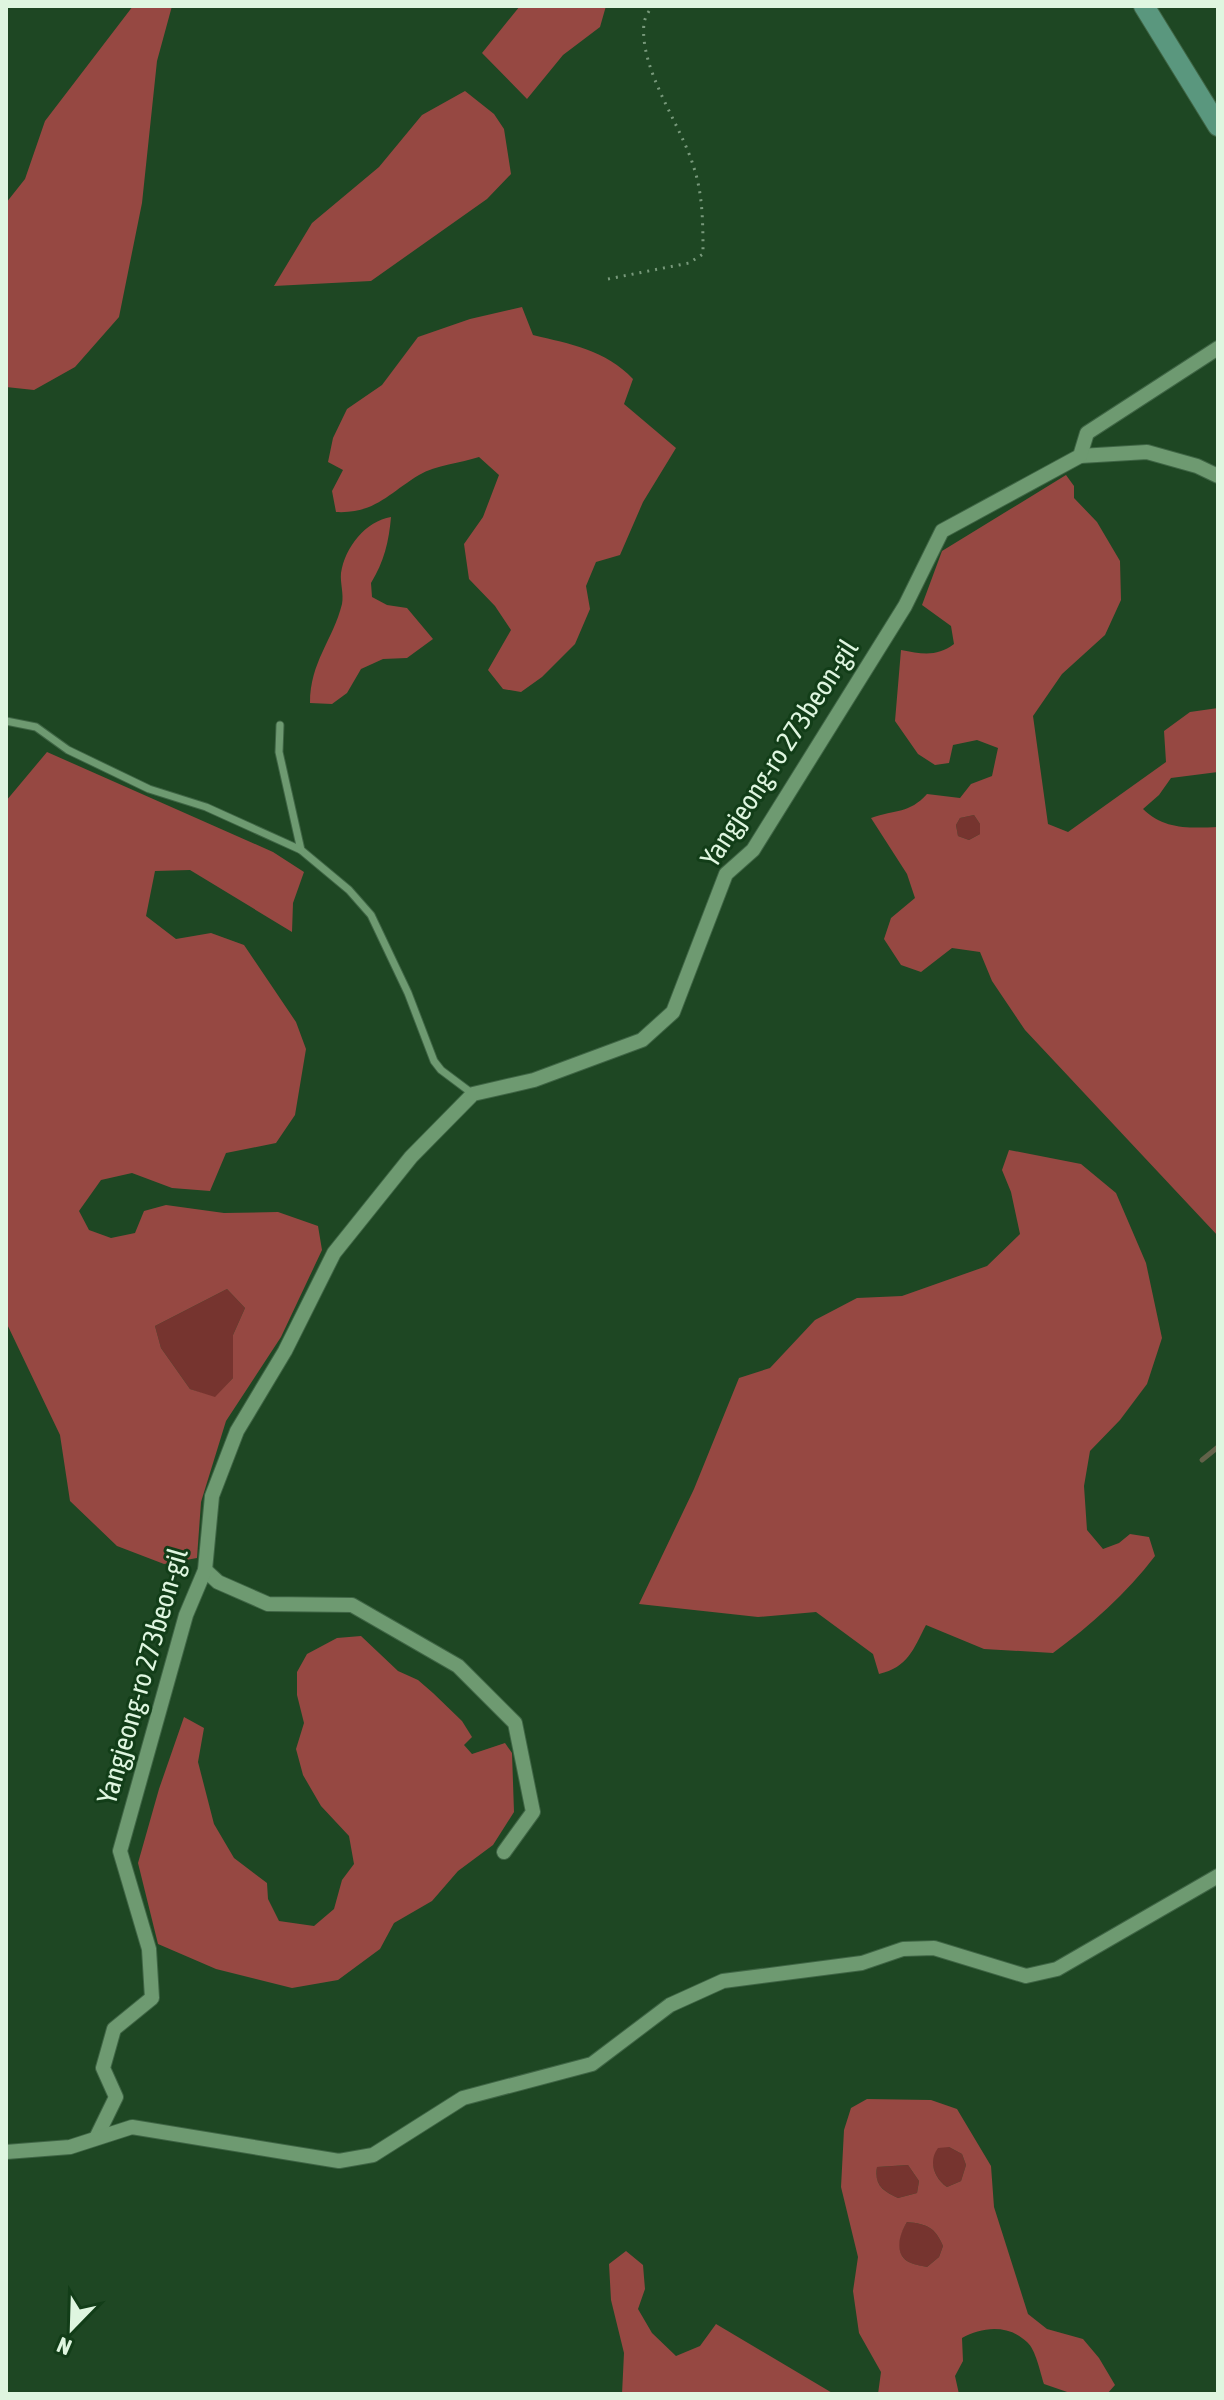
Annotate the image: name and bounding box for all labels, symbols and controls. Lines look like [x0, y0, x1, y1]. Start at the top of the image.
street label: Yangjeong-ro 273beon-gil [694, 633, 865, 873]
street label: Yangjeong-ro 273beon-gil [90, 1544, 194, 1808]
north arrow [32, 2288, 112, 2368]
text: N [53, 2332, 75, 2361]

